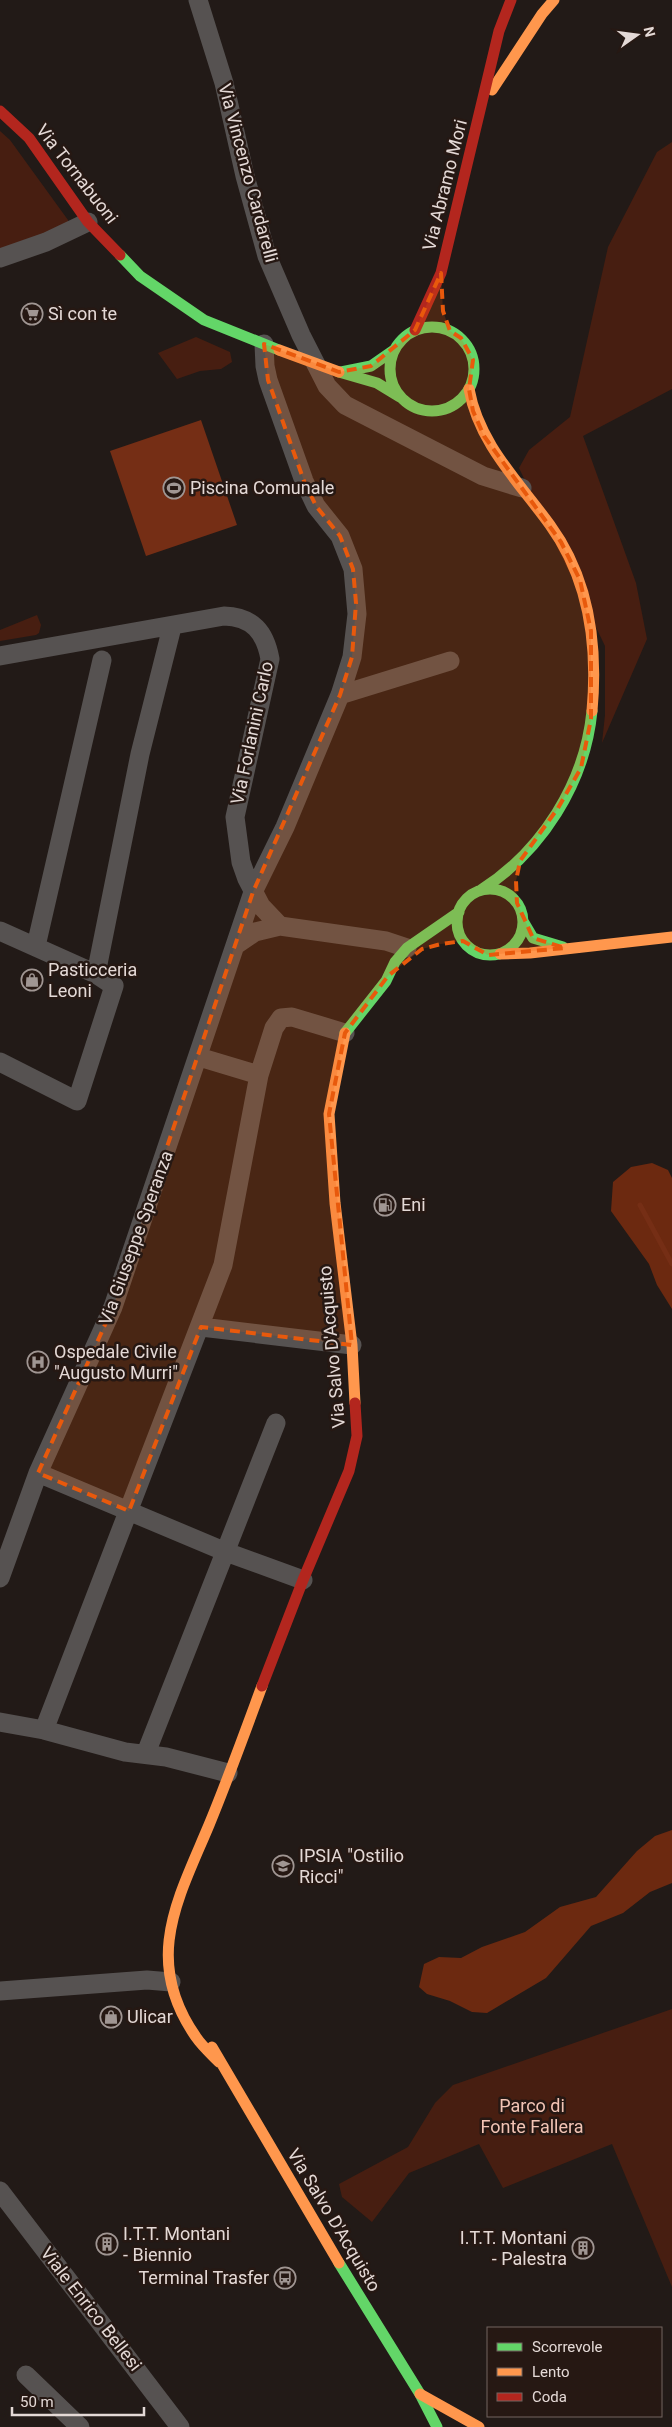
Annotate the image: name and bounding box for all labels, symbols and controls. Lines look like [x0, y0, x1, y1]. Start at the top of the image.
north arrow [612, 10, 662, 60]
text: N [641, 25, 659, 39]
street label: Via Vincenzo Cardarelli [214, 81, 282, 265]
street label: Via Abramo Mori [418, 117, 471, 253]
street label: Via Tornabuoni [32, 120, 123, 228]
supermarket icon: Sì con te [20, 302, 44, 326]
place label: Sì con te [48, 303, 117, 324]
sports icon: Piscina Comunale [162, 476, 186, 500]
place label: Piscina Comunale [190, 477, 334, 498]
street label: Via Forlanini Carlo [226, 659, 277, 806]
place label: Pasticceria Leoni [48, 959, 137, 1001]
shop icon: Pasticceria Leoni [20, 968, 44, 992]
street label: Via Giuseppe Speranza [94, 1148, 177, 1328]
fuel station icon: Eni [373, 1193, 397, 1217]
place label: Eni [401, 1194, 426, 1215]
street label: Via Salvo D'Acquisto [314, 1265, 349, 1429]
place label: Ospedale Civile "Augusto Murri" [54, 1341, 178, 1383]
hospital icon: Ospedale Civile "Augusto Murri" [26, 1350, 50, 1374]
place label: IPSIA "Ostilio Ricci" [299, 1845, 404, 1887]
school or university icon: IPSIA "Ostilio Ricci" [271, 1854, 295, 1878]
shop icon: Ulicar [99, 2005, 123, 2029]
place label: Ulicar [127, 2006, 173, 2027]
park label: Parco di Fonte Fallera [480, 2095, 584, 2137]
street label: Via Salvo D'Acquisto [283, 2144, 385, 2295]
place label: I.T.T. Montani - Biennio [123, 2223, 230, 2265]
place label: I.T.T. Montani - Palestra [460, 2227, 567, 2269]
building icon: I.T.T. Montani - Biennio [95, 2232, 119, 2256]
building icon: I.T.T. Montani - Palestra [571, 2236, 595, 2260]
street label: Viale Enrico Bellesi [36, 2243, 146, 2375]
bus stop icon: Terminal Trasfer [273, 2266, 297, 2290]
place label: Terminal Trasfer [139, 2267, 269, 2288]
legend [487, 2327, 662, 2417]
text: Scorrevole [532, 2338, 603, 2356]
text: Lento [532, 2363, 570, 2381]
scale bar [12, 2384, 145, 2416]
text: Coda [532, 2388, 567, 2406]
text: 50 m [20, 2393, 54, 2411]

